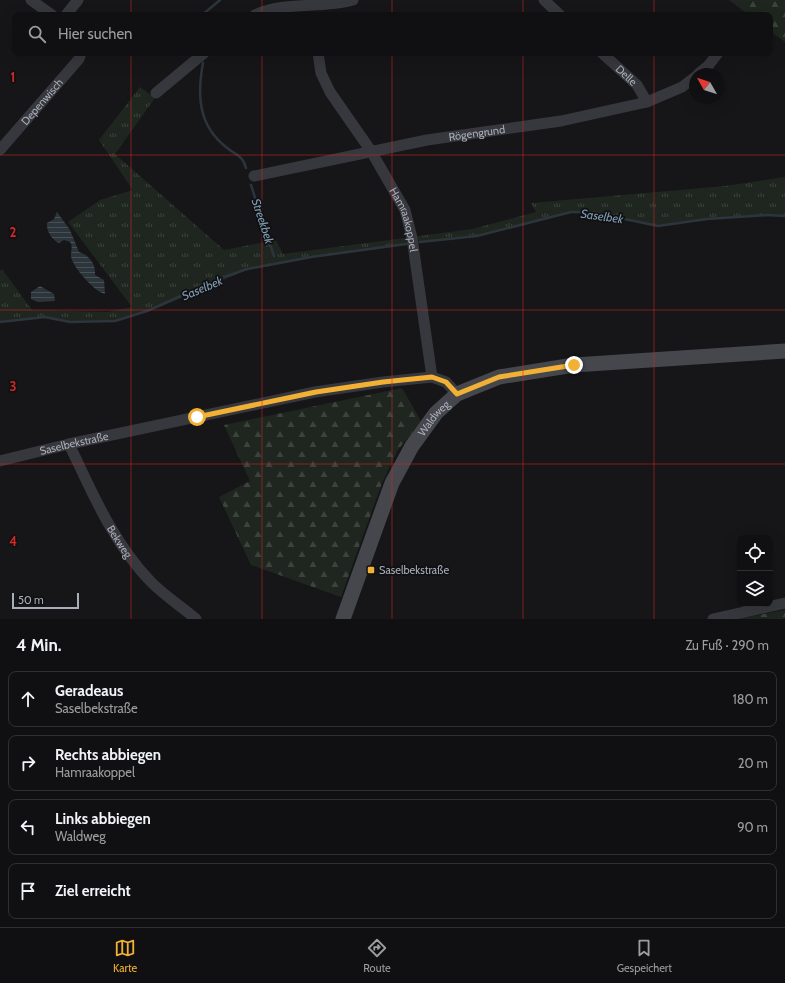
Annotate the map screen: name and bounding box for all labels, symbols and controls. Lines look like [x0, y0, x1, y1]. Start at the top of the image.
search box [12, 12, 773, 56]
icon: search [26, 23, 48, 45]
text: Hier suchen [58, 25, 133, 43]
street label: Delle [613, 62, 640, 89]
north arrow [689, 68, 725, 104]
text: 1 [11, 69, 15, 85]
street label: Depenwisch [18, 75, 66, 128]
street label: Rögengrund [448, 122, 506, 144]
street label: Hamraakoppel [386, 185, 421, 253]
water label: Streekbek [249, 197, 278, 246]
water label: Saselbek [580, 206, 625, 227]
text: 2 [10, 224, 17, 240]
water label: Saselbek [179, 272, 225, 303]
route end [565, 356, 583, 374]
text: 3 [9, 378, 17, 394]
street label: Waldweg [415, 397, 453, 439]
route start [188, 408, 206, 426]
street label: Saselbekstraße [38, 429, 110, 458]
street label: Bekweg [104, 523, 136, 561]
text: 4 [9, 533, 17, 549]
map controls [737, 535, 773, 607]
button: locate [737, 535, 773, 571]
place label: Saselbekstraße [379, 563, 449, 577]
marker: Saselbekstraße [366, 565, 376, 575]
button: layers [737, 571, 773, 607]
scale bar [12, 591, 79, 610]
text: 50 m [18, 593, 44, 607]
text: 4 Min. [16, 635, 62, 655]
text: Zu Fuß · 290 m [685, 637, 769, 653]
text: Geradeaus [55, 682, 123, 700]
icon: ahead [17, 688, 39, 710]
text: 180 m [732, 691, 768, 707]
text: Saselbekstraße [55, 700, 138, 716]
text: Rechts abbiegen [55, 746, 161, 764]
icon: right [17, 752, 39, 774]
text: 20 m [738, 755, 768, 771]
text: Hamraakoppel [55, 764, 135, 780]
text: Links abbiegen [55, 810, 151, 828]
icon: left [17, 816, 39, 838]
text: 90 m [737, 819, 768, 835]
text: Waldweg [55, 828, 106, 844]
icon: arrive [17, 880, 39, 902]
text: Ziel erreicht [55, 882, 131, 900]
tab: Karte [113, 937, 137, 975]
tab: Route [363, 937, 391, 975]
tab: Gespeichert [617, 937, 672, 975]

